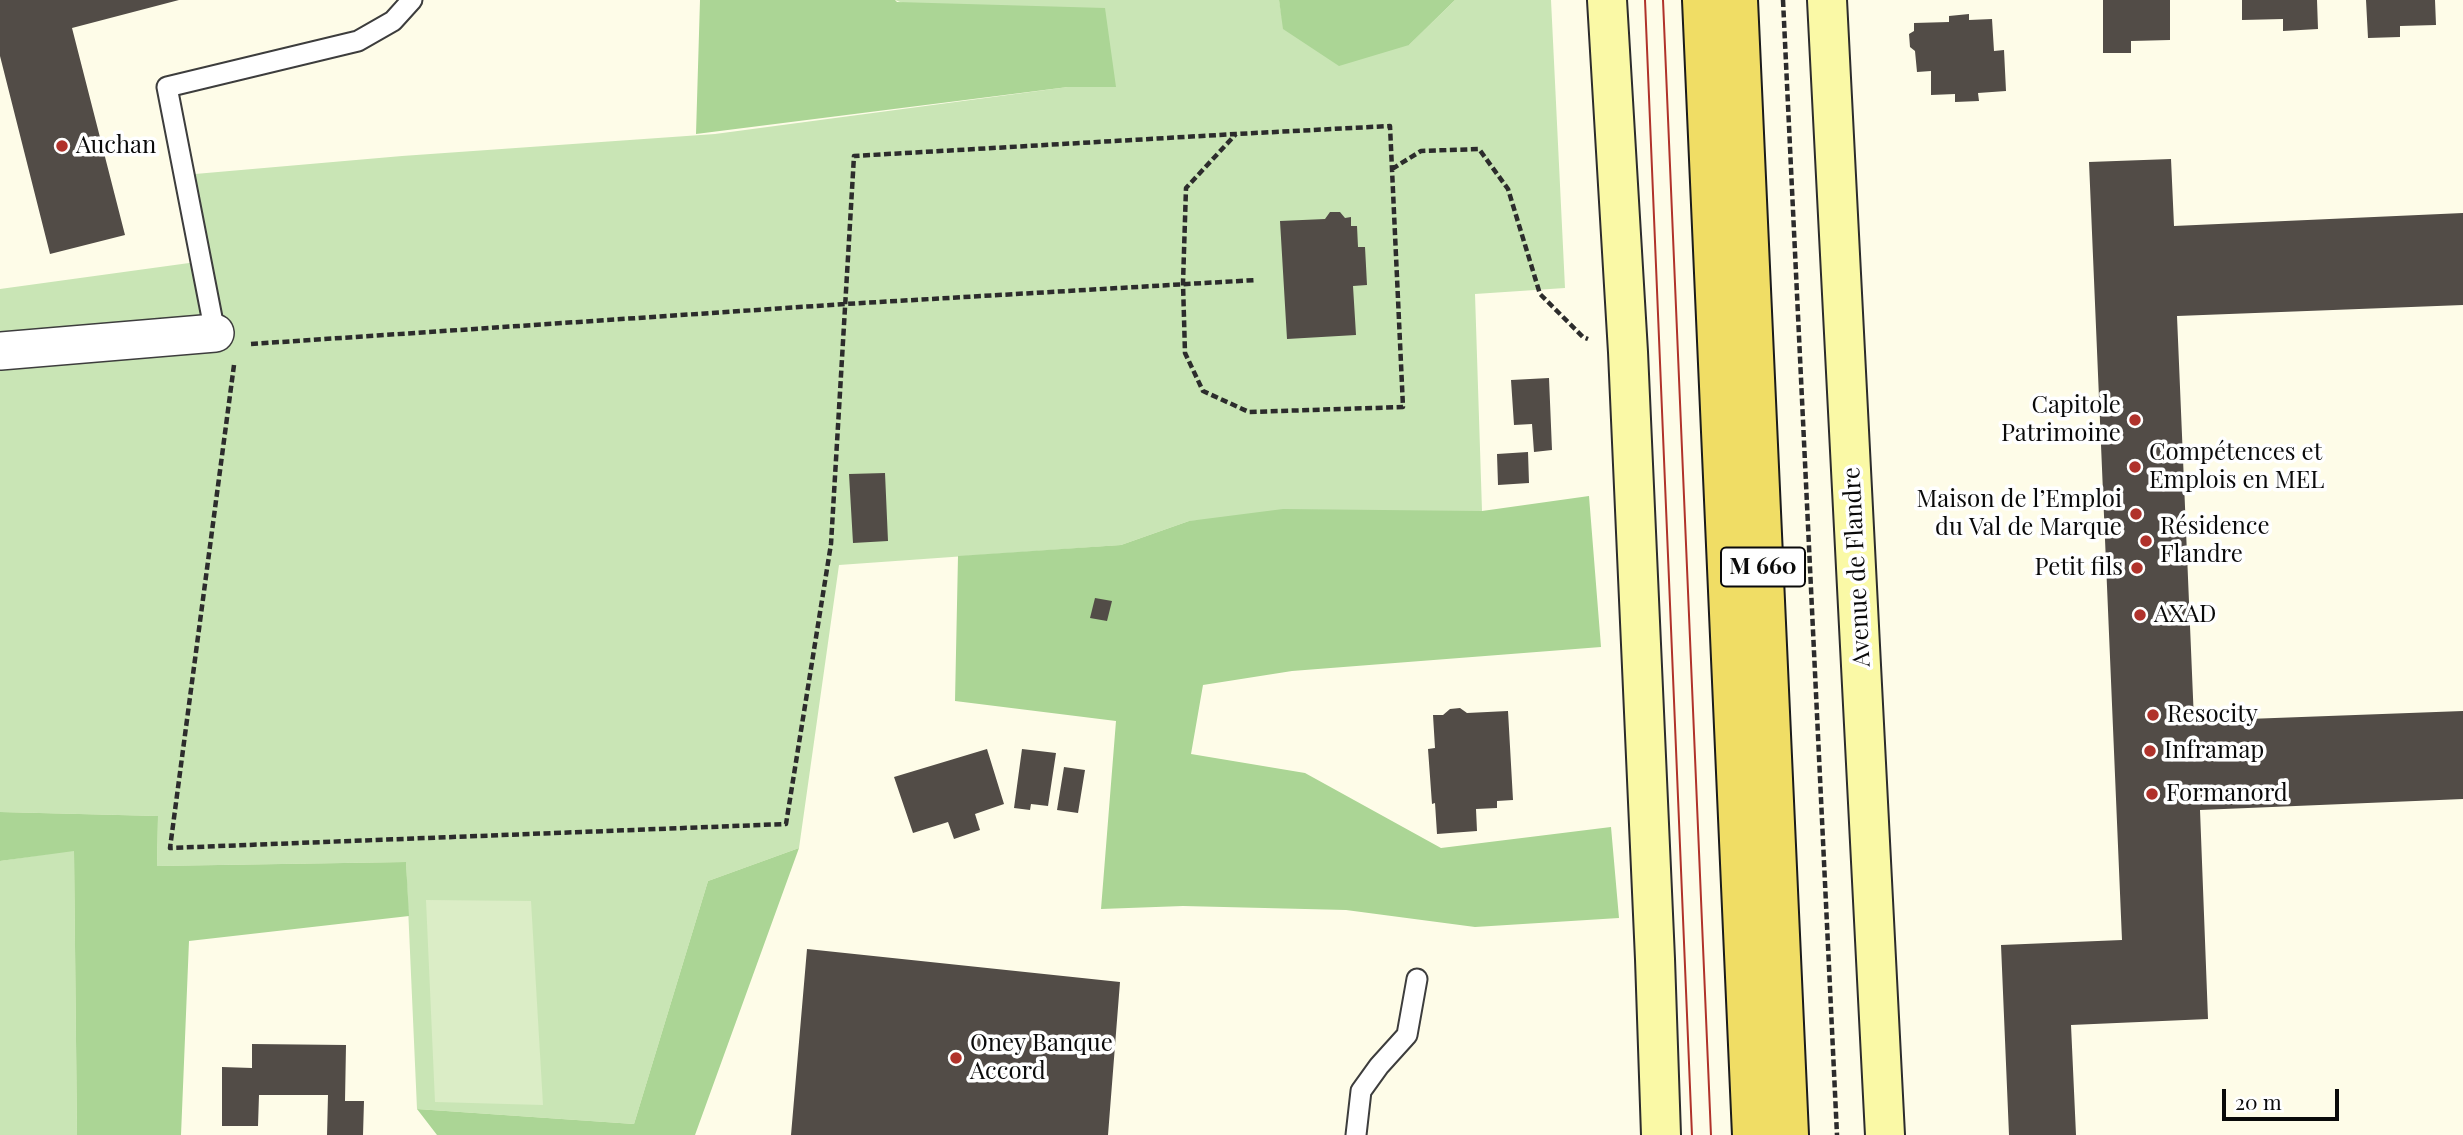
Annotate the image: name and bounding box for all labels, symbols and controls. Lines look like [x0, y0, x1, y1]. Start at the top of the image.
place label: Auchan [76, 132, 156, 160]
marker: Auchan [54, 138, 70, 154]
place label: Capitole Patrimoine [2001, 392, 2121, 448]
marker: Capitole Patrimoine [2127, 412, 2143, 428]
place label: Compétences et Emplois en MEL [2149, 439, 2324, 495]
marker: Compétences et Emplois en MEL [2127, 459, 2143, 475]
street label: Avenue de Flandre [1837, 466, 1877, 668]
place label: Maison de l’Emploi du Val de Marque [1917, 486, 2122, 542]
marker: Maison de l’Emploi du Val de Marque [2128, 506, 2144, 522]
place label: Résidence Flandre [2160, 513, 2270, 569]
marker: Résidence Flandre [2138, 533, 2154, 549]
road number: M 660 [1721, 548, 1805, 586]
place label: Petit fils [2035, 554, 2123, 582]
marker: Petit fils [2129, 560, 2145, 576]
place label: AXAD [2154, 601, 2216, 629]
marker: AXAD [2132, 607, 2148, 623]
place label: Resocity [2167, 701, 2258, 729]
marker: Resocity [2145, 707, 2161, 723]
place label: Inframap [2164, 737, 2264, 765]
marker: Inframap [2142, 743, 2158, 759]
place label: Formanord [2166, 780, 2288, 808]
marker: Formanord [2144, 786, 2160, 802]
place label: Oney Banque Accord [970, 1030, 1113, 1086]
marker: Oney Banque Accord [948, 1050, 964, 1066]
scale bar [2225, 1076, 2342, 1120]
text: 20 m [2235, 1087, 2282, 1115]

